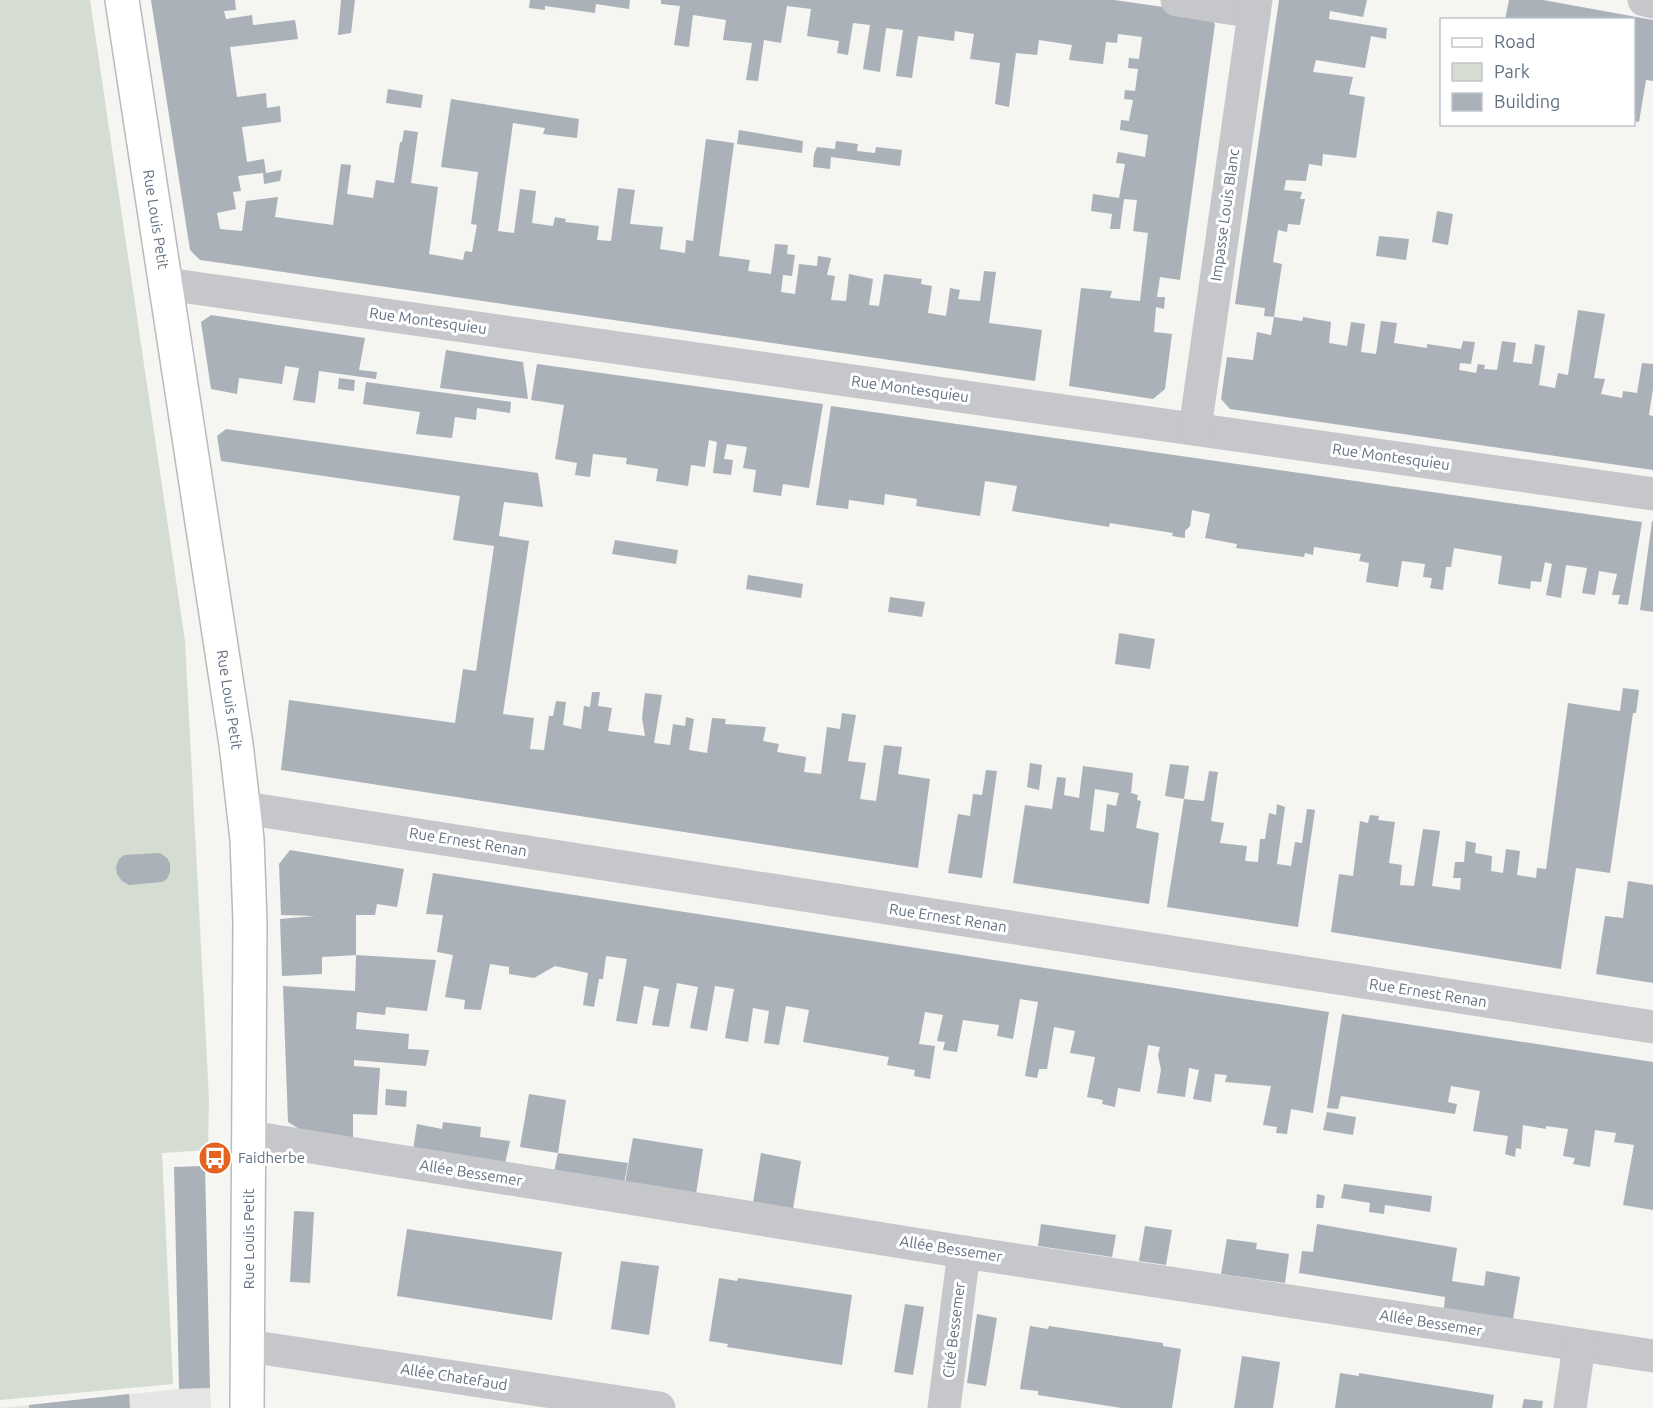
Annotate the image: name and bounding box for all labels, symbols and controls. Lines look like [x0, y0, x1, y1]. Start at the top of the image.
legend [1440, 18, 1635, 126]
text: Road [1494, 31, 1536, 51]
text: Park [1494, 61, 1530, 81]
text: Building [1494, 91, 1560, 111]
street label: Impasse Louis Blanc [1207, 148, 1242, 282]
street label: Rue Louis Petit [140, 168, 172, 271]
street label: Rue Montesquieu [368, 304, 488, 337]
street label: Rue Montesquieu [850, 372, 970, 405]
street label: Rue Montesquieu [1331, 440, 1451, 473]
street label: Rue Louis Petit [214, 649, 246, 751]
street label: Rue Ernest Renan [408, 824, 528, 859]
street label: Rue Ernest Renan [888, 900, 1008, 935]
street label: Rue Ernest Renan [1368, 975, 1488, 1010]
bus stop icon: Faidherbe [197, 1140, 233, 1176]
place label: Faidherbe [238, 1149, 305, 1166]
street label: Allée Bessemer [419, 1156, 524, 1189]
street label: Rue Louis Petit [240, 1189, 257, 1289]
street label: Allée Bessemer [899, 1232, 1004, 1265]
street label: Cité Bessemer [939, 1281, 968, 1379]
street label: Allée Bessemer [1379, 1306, 1484, 1339]
street label: Allée Chatefaud [399, 1360, 509, 1393]

